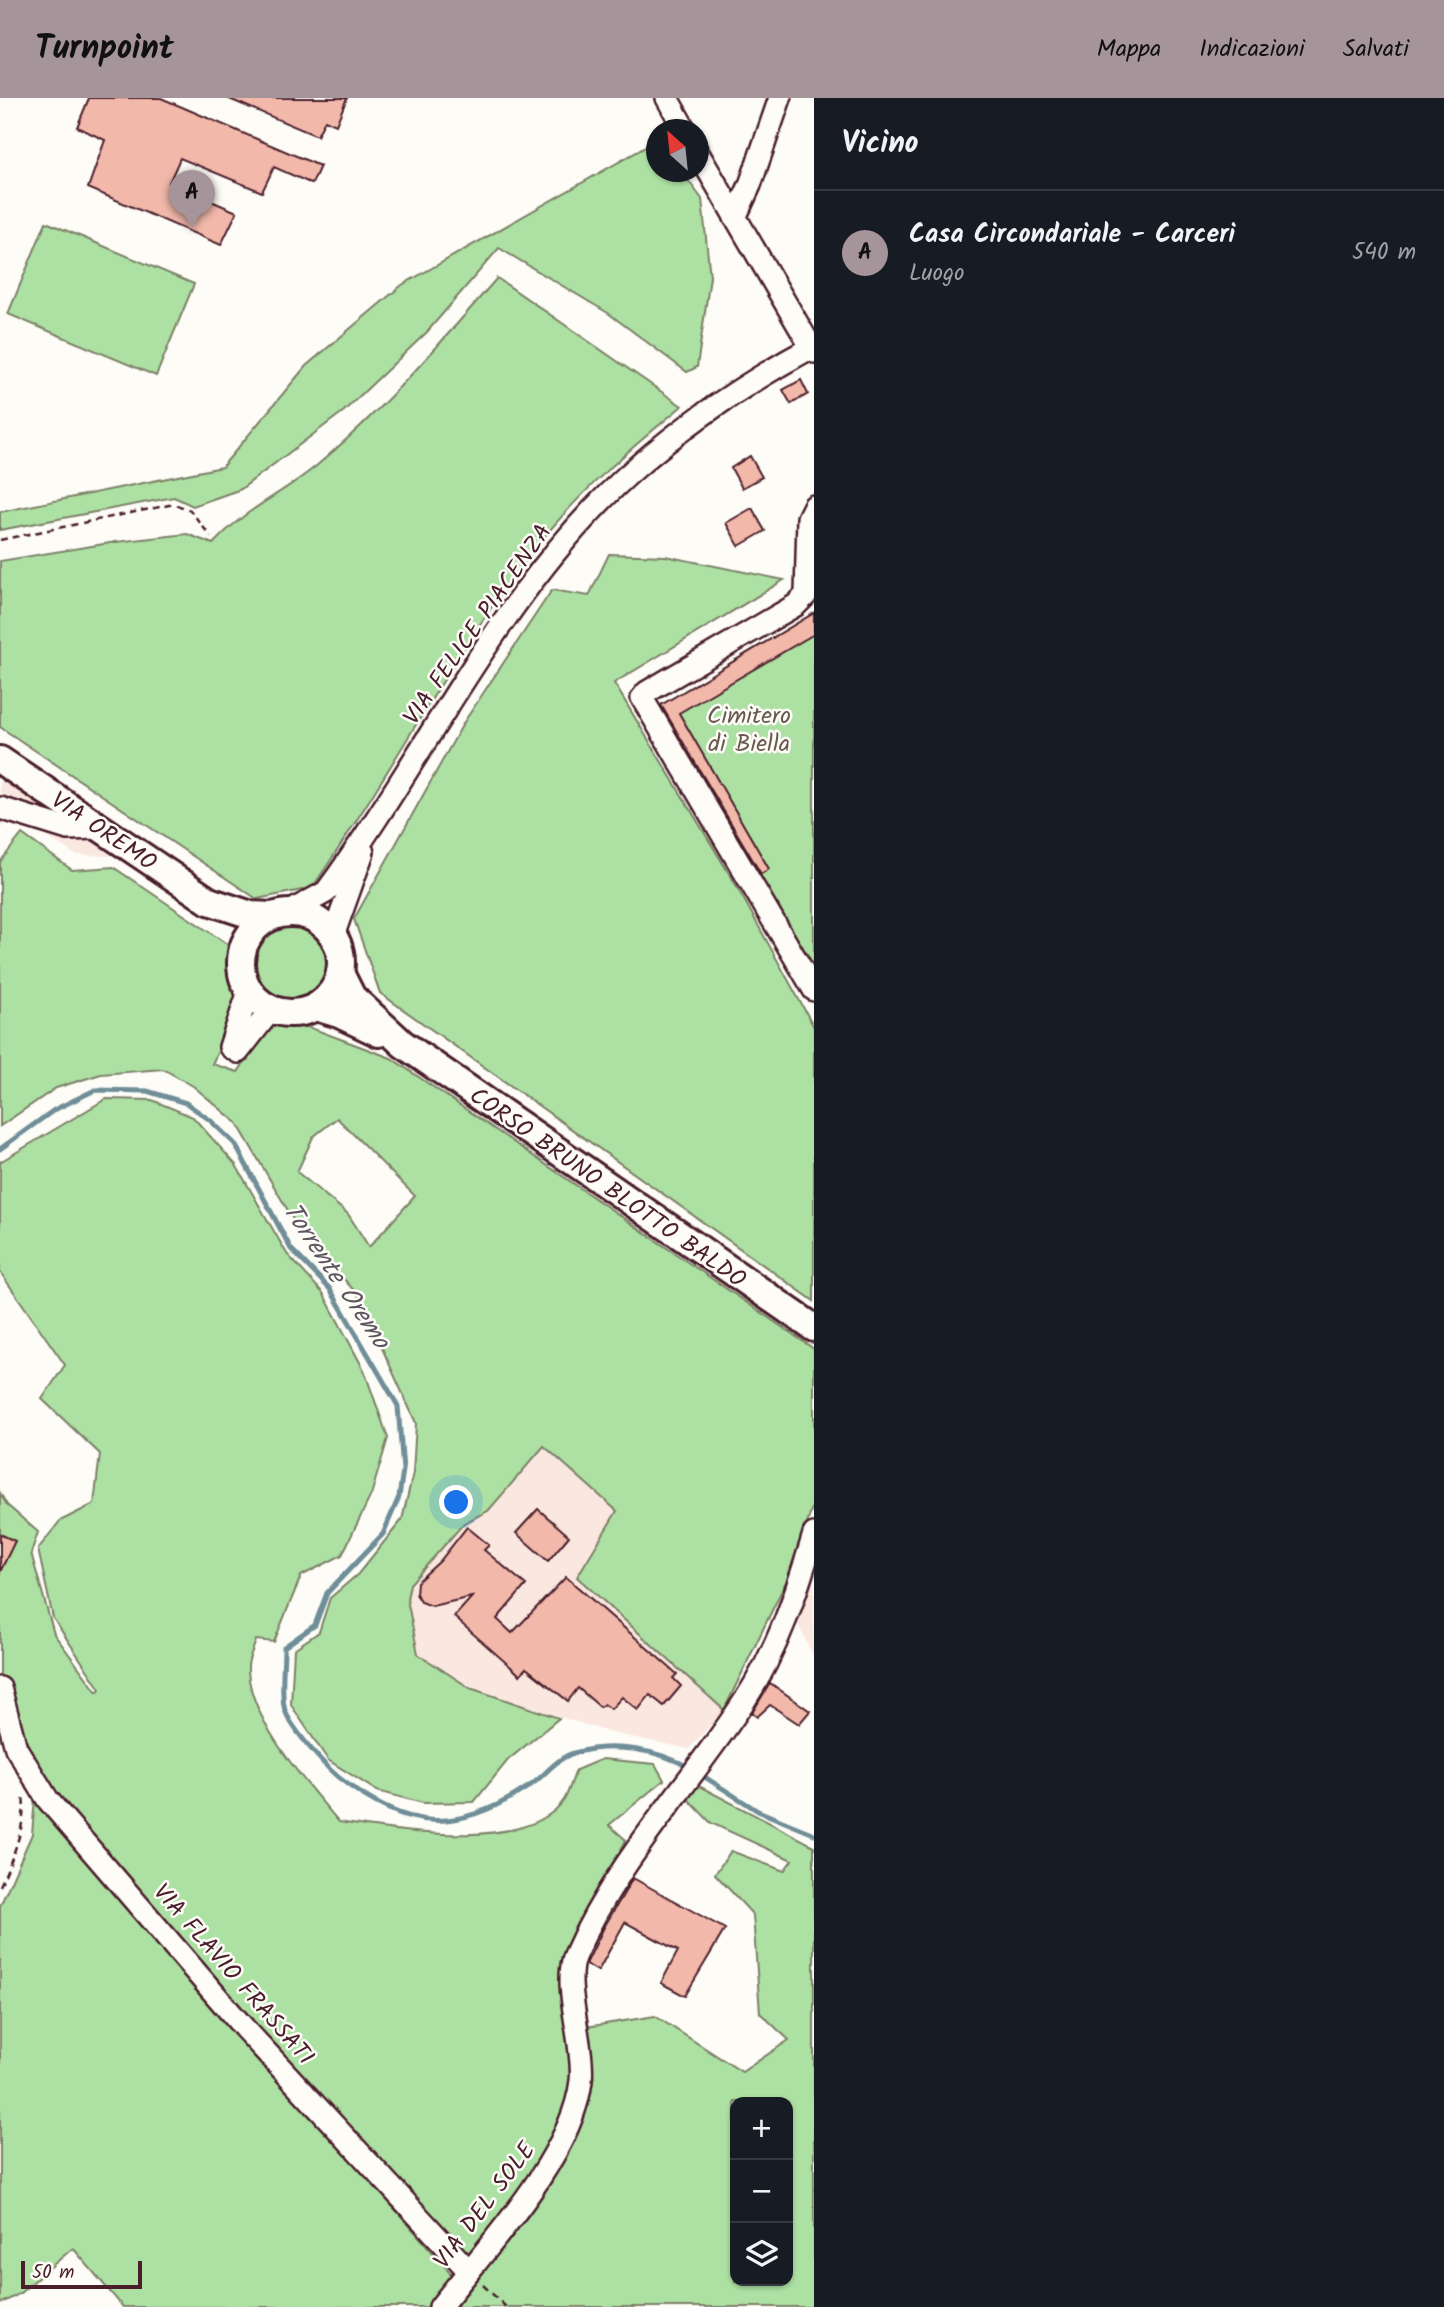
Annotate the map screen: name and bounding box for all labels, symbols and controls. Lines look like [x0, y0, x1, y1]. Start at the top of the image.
text: Turnpoint [35, 23, 174, 76]
text: Mappa [1097, 30, 1161, 69]
text: Indicazioni [1199, 30, 1305, 69]
text: Salvati [1343, 30, 1409, 69]
north arrow [646, 119, 709, 182]
text: Vicino [842, 120, 919, 168]
pin: A [169, 170, 215, 228]
text: Casa Circondariale - Carceri [909, 214, 1235, 256]
text: A [858, 235, 872, 271]
text: 540 m [1352, 235, 1416, 271]
text: Luogo [909, 256, 964, 292]
street label: VIA FELICE PIACENZA [394, 516, 563, 734]
park label: Cimitero di Biella [707, 697, 791, 764]
street label: VIA OREMO [42, 782, 164, 882]
street label: CORSO BRUNO BLOTTO BALDO [460, 1077, 754, 1299]
water label: Torrente Oremo [271, 1194, 401, 1360]
your location [439, 1485, 473, 1519]
street label: VIA FLAVIO FRASSATI [142, 1875, 323, 2075]
map controls [730, 2097, 793, 2286]
button: + [730, 2097, 793, 2160]
street label: VIA DEL SOLE [424, 2133, 547, 2278]
button: − [730, 2160, 793, 2223]
button: layers [730, 2223, 793, 2286]
scale bar [21, 2258, 142, 2290]
text: 50 m [32, 2258, 74, 2288]

